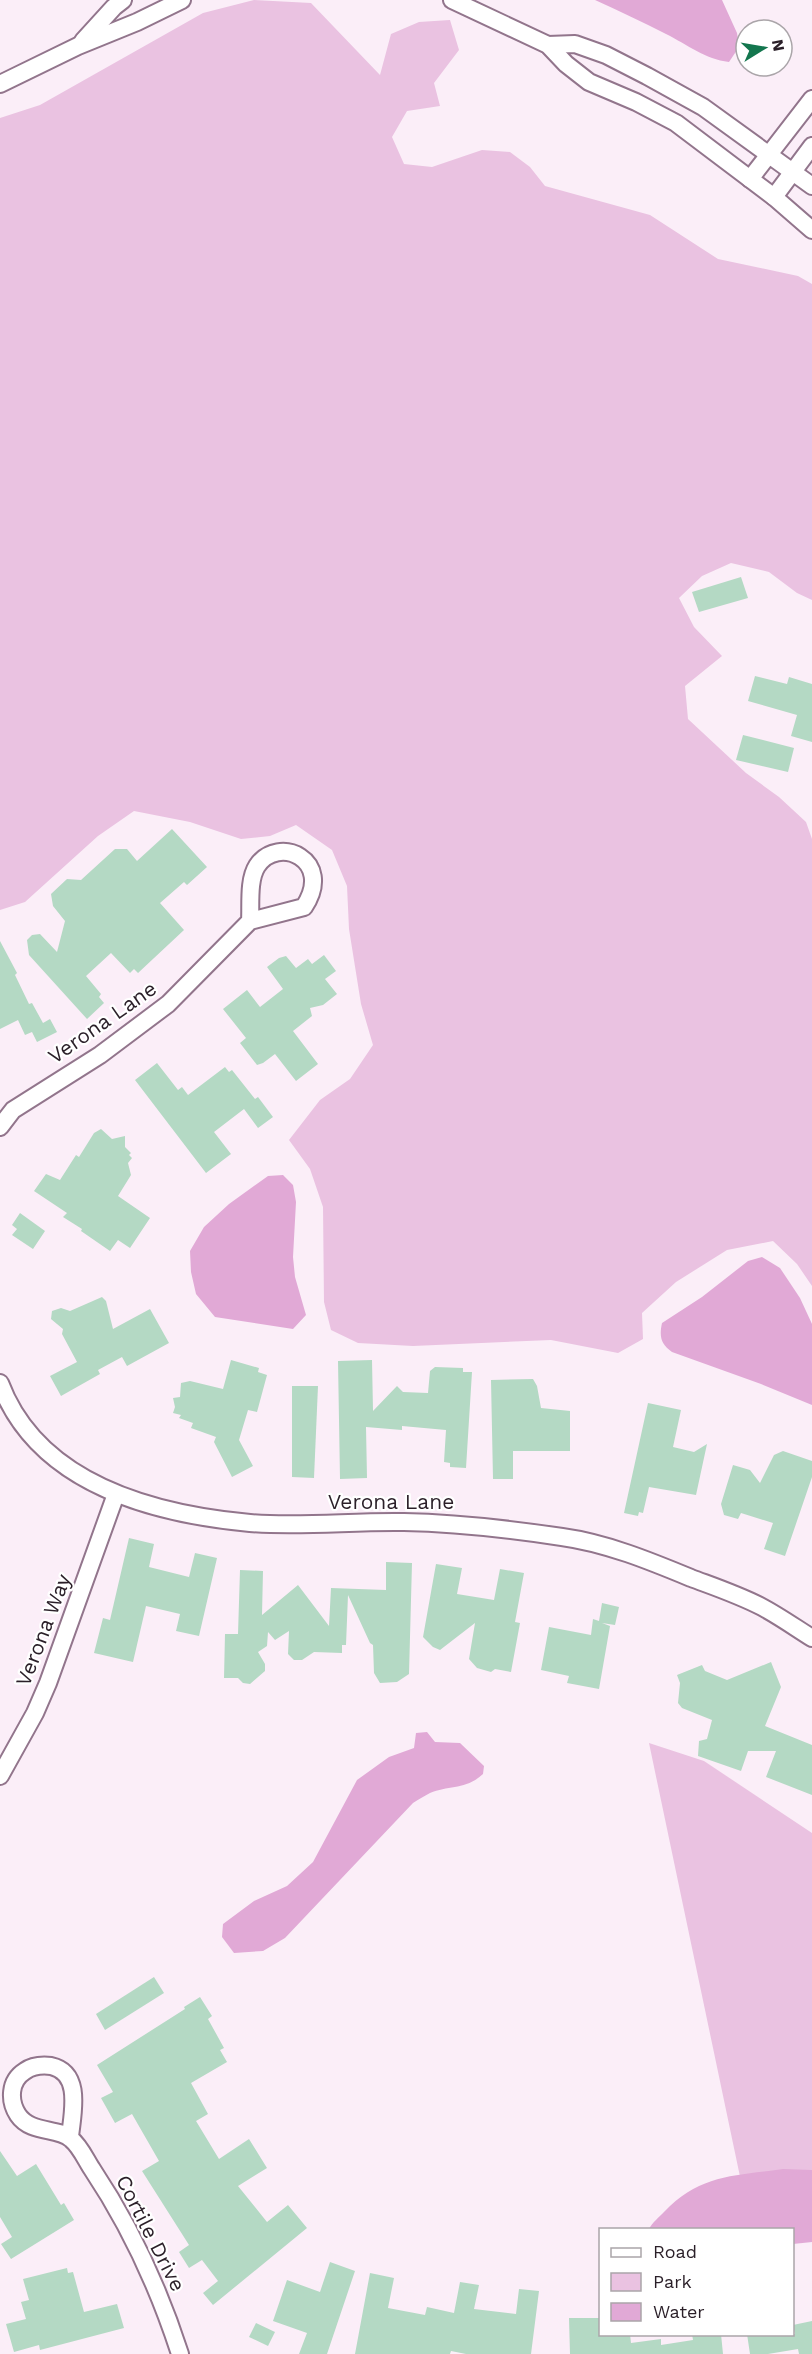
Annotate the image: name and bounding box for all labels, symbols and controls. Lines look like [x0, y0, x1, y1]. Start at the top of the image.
north arrow [734, 18, 794, 78]
text: N [768, 38, 789, 53]
street label: Verona Lane [43, 975, 161, 1069]
street label: Verona Lane [328, 1489, 454, 1514]
street label: Verona Way [10, 1570, 76, 1690]
street label: Cortile Drive [111, 2171, 191, 2295]
legend [599, 2228, 794, 2336]
text: Road [653, 2241, 697, 2262]
text: Park [653, 2271, 692, 2292]
text: Water [653, 2301, 705, 2322]

